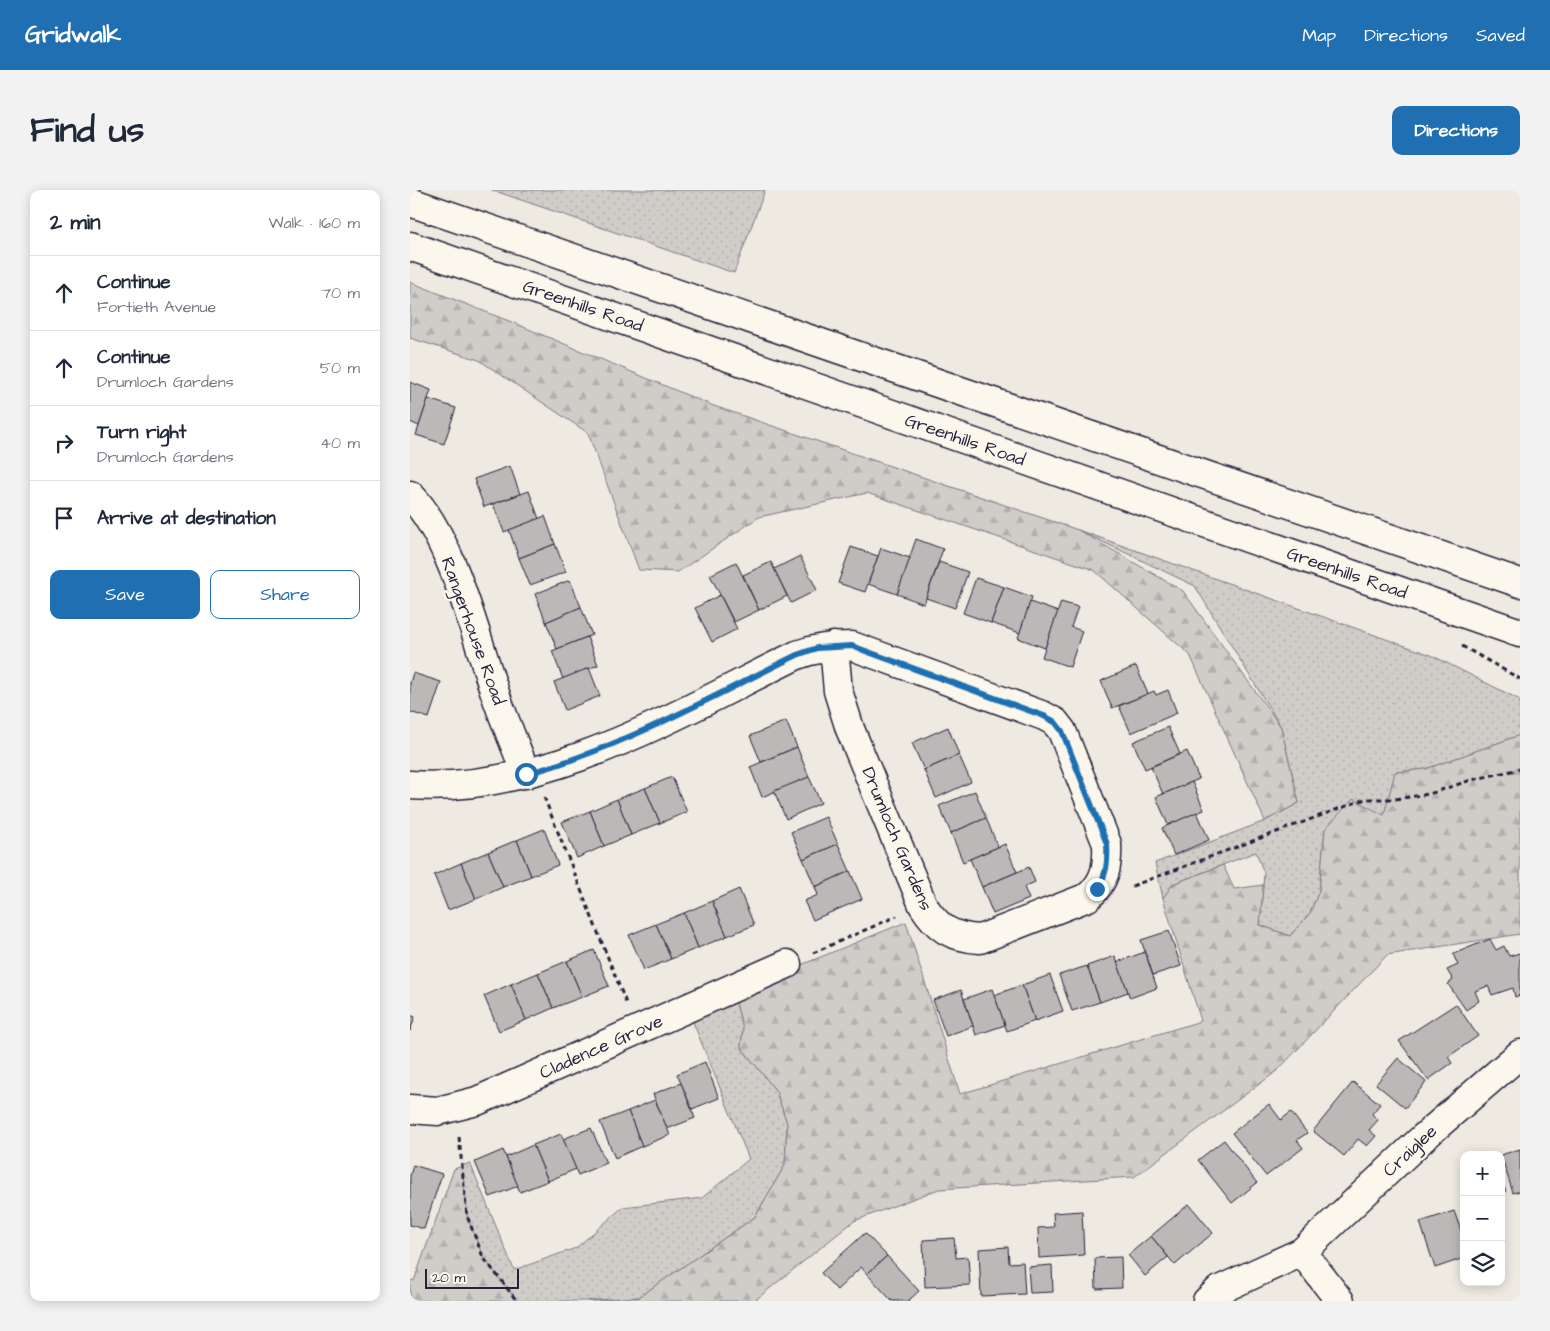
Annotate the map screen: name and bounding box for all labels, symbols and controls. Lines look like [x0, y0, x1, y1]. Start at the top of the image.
text: Gridwalk [25, 18, 121, 52]
text: Map [1302, 23, 1336, 48]
text: Directions [1364, 23, 1448, 48]
text: Saved [1476, 23, 1525, 48]
text: Find us [30, 106, 144, 155]
button: Directions [1392, 106, 1520, 155]
text: 2 min [50, 208, 100, 237]
text: Walk · 160 m [268, 212, 360, 234]
text: Continue [97, 269, 171, 296]
street label: Greenhills Road [519, 274, 647, 338]
icon: ahead [50, 279, 78, 307]
text: 70 m [321, 282, 360, 304]
text: Fortieth Avenue [97, 296, 216, 318]
text: Continue [97, 344, 171, 371]
icon: ahead [50, 354, 78, 382]
text: 50 m [320, 357, 360, 379]
text: Drumloch Gardens [97, 371, 234, 393]
street label: Greenhills Road [901, 408, 1029, 472]
text: Turn right [97, 419, 186, 446]
icon: right [50, 429, 78, 457]
text: 40 m [320, 432, 360, 454]
text: Drumloch Gardens [97, 446, 234, 468]
icon: arrive [50, 504, 78, 532]
text: Arrive at destination [97, 505, 276, 532]
street label: Greenhills Road [1283, 541, 1411, 605]
street label: Rangerhouse Road [434, 554, 511, 709]
button: Save [50, 570, 200, 619]
button: Share [210, 570, 360, 619]
route start [515, 763, 538, 786]
street label: Drumloch Gardens [855, 763, 939, 915]
route end [1086, 878, 1109, 901]
street label: Cladence Grove [535, 1009, 667, 1085]
street label: Craiglee [1377, 1119, 1444, 1183]
map controls [1460, 1151, 1505, 1286]
button: + [1460, 1151, 1505, 1196]
button: − [1460, 1196, 1505, 1241]
button: layers [1460, 1241, 1505, 1286]
scale bar [425, 1266, 519, 1289]
text: 20 m [432, 1268, 465, 1288]

